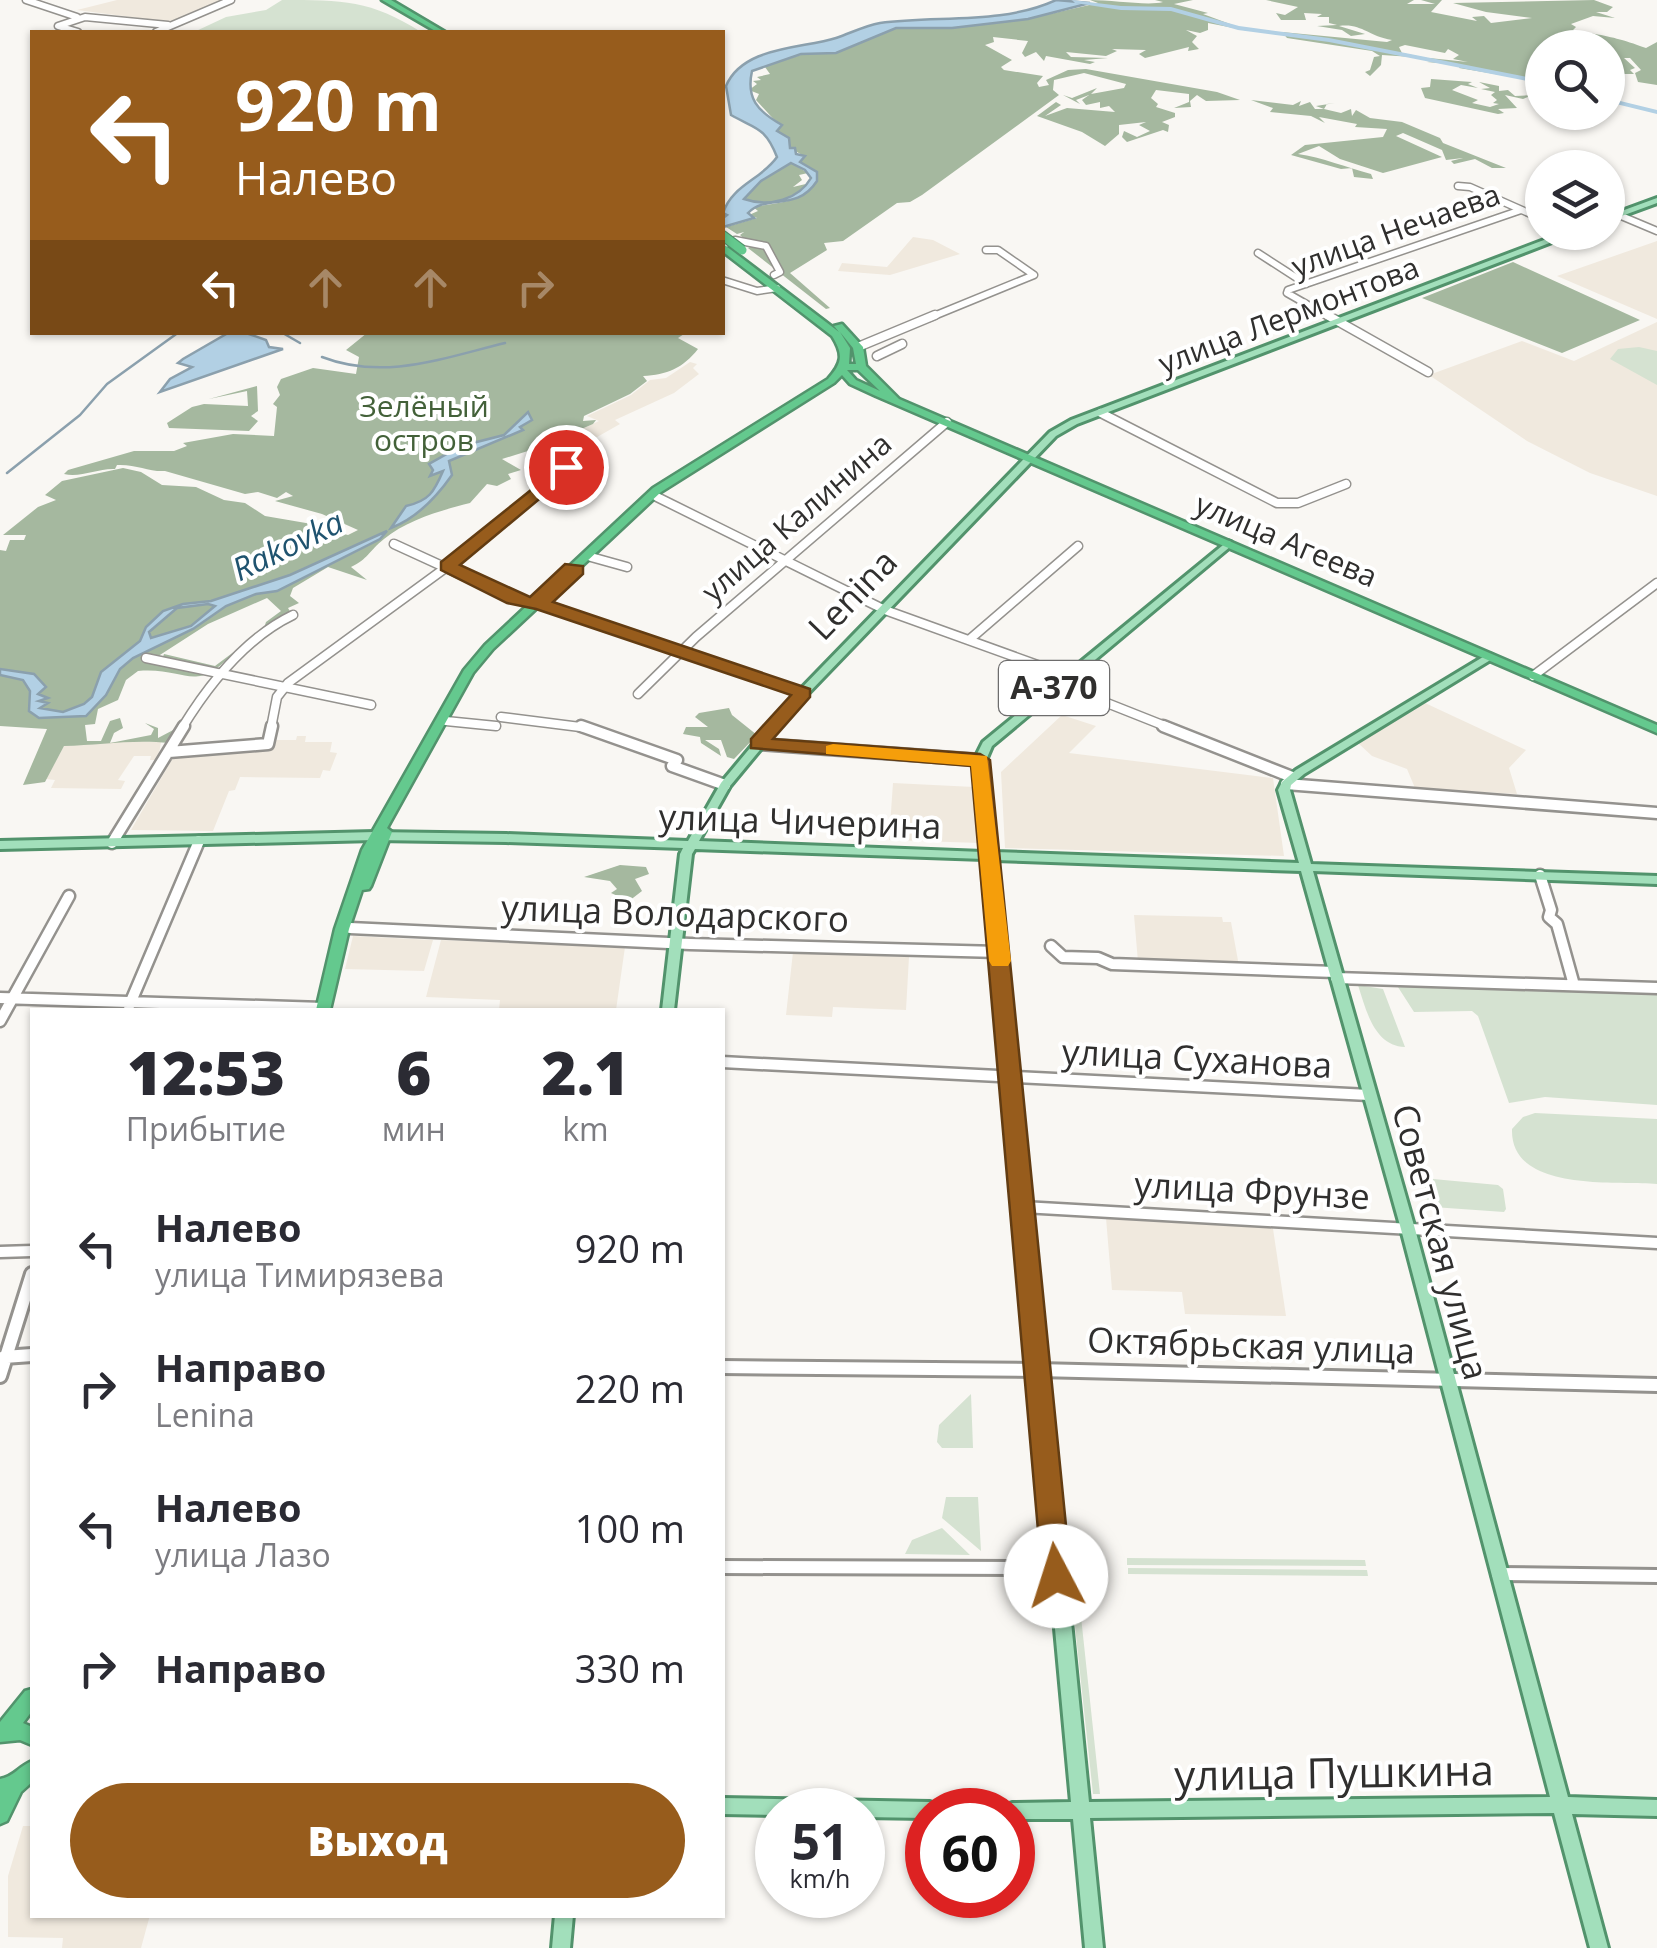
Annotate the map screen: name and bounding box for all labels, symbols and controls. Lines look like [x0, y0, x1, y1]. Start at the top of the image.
map controls [1525, 30, 1625, 250]
button: search [1525, 30, 1625, 130]
text: 920 m [235, 56, 442, 152]
icon: left [70, 70, 200, 200]
text: Налево [235, 147, 397, 208]
button: layers [1525, 150, 1625, 250]
street label: улица Нечаева [1286, 173, 1505, 286]
street label: улица Лермонтова [1152, 246, 1425, 383]
icon: left [193, 260, 248, 315]
icon: ahead [298, 260, 353, 315]
icon: ahead [403, 260, 458, 315]
icon: right [508, 260, 563, 315]
park label: Зелёный остров [359, 385, 489, 460]
street label: улица Калинина [692, 423, 900, 611]
pin [524, 425, 609, 510]
icon: arrive [539, 440, 594, 495]
street label: улица Агеева [1189, 483, 1384, 596]
water label: Rakovka [225, 499, 350, 590]
street label: Lenina [797, 538, 907, 650]
road number: А-370 [999, 661, 1109, 715]
street label: улица Чичерина [658, 792, 942, 849]
street label: улица Володарского [500, 883, 850, 942]
street label: улица Суханова [1061, 1027, 1333, 1088]
text: 12:53 [127, 1031, 285, 1113]
text: 6 [396, 1031, 431, 1113]
text: 2.1 [542, 1031, 629, 1113]
street label: Советская улица [1382, 1099, 1501, 1385]
text: Прибытие [126, 1107, 286, 1150]
text: мин [382, 1107, 446, 1150]
text: km [562, 1107, 609, 1150]
street label: улица Фрунзе [1133, 1160, 1371, 1219]
text: Налево [155, 1201, 301, 1253]
icon: left [70, 1221, 125, 1276]
text: 920 m [575, 1222, 685, 1274]
text: улица Тимирязева [155, 1253, 444, 1296]
street label: Октябрьская улица [1086, 1315, 1416, 1374]
text: Направо [155, 1341, 326, 1393]
icon: right [70, 1361, 125, 1416]
text: 220 m [575, 1362, 685, 1414]
text: Lenina [155, 1393, 255, 1436]
text: Налево [155, 1481, 301, 1533]
icon: left [70, 1501, 125, 1556]
text: 100 m [575, 1502, 685, 1554]
position arrow [1004, 1524, 1108, 1628]
text: улица Лазо [155, 1533, 331, 1576]
icon: right [70, 1641, 125, 1696]
text: Направо [155, 1642, 326, 1694]
text: 330 m [575, 1642, 685, 1694]
street label: улица Пушкина [1174, 1740, 1494, 1803]
button: Выход [70, 1783, 685, 1898]
speed limit sign: 60 [905, 1788, 1035, 1918]
text: 51 [791, 1807, 849, 1875]
text: km/h [790, 1861, 850, 1895]

